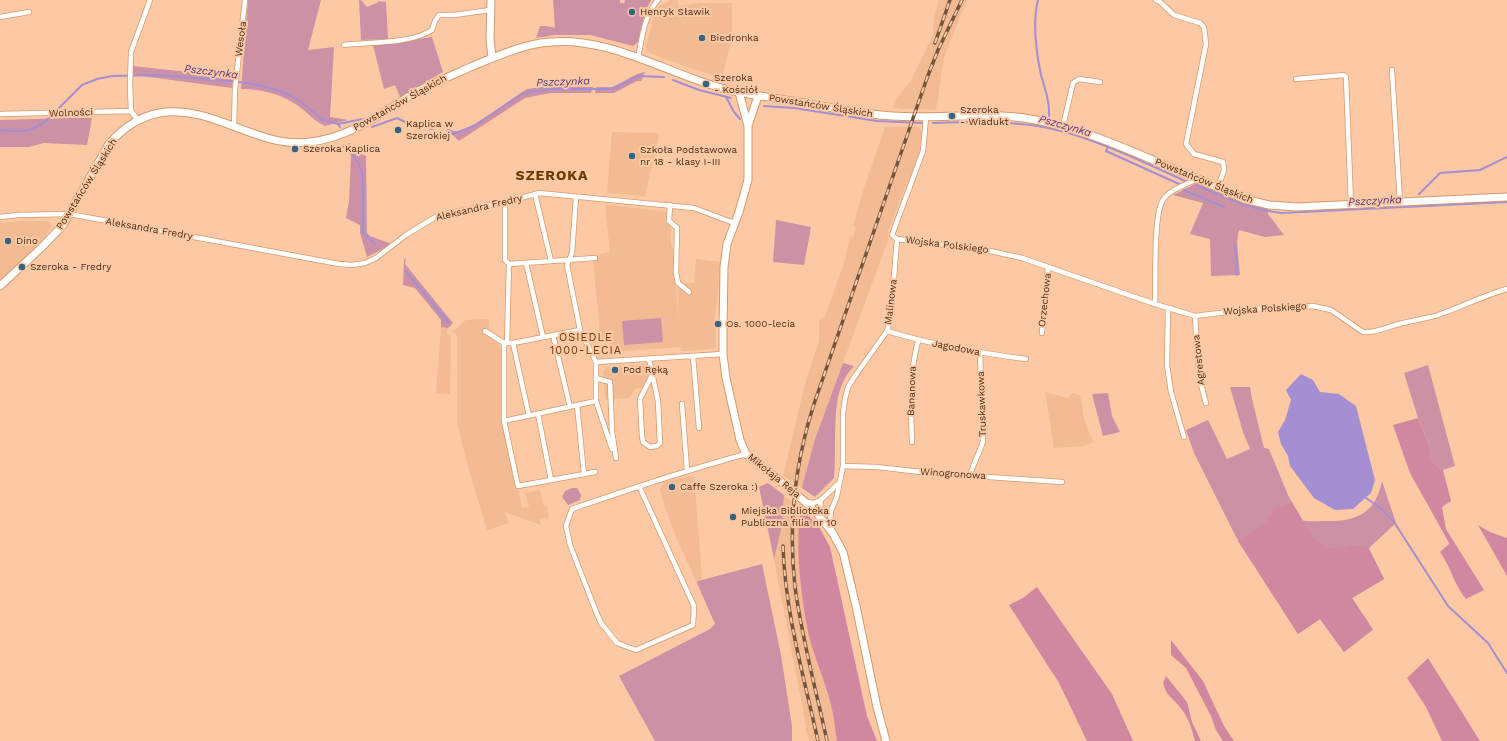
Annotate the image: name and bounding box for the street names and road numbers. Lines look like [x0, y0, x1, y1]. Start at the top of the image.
street label: Wesoła [233, 21, 249, 57]
street label: Powstańców Śląskich [351, 72, 449, 134]
street label: Powstańców Śląskich [768, 92, 874, 120]
street label: Wolności [49, 106, 93, 120]
street label: Powstańców Śląskich [54, 136, 120, 232]
street label: Powstańców Śląskich [1153, 156, 1255, 206]
street label: Aleksandra Fredry [435, 192, 523, 224]
street label: Aleksandra Fredry [104, 215, 194, 243]
street label: Wojska Polskiego [905, 234, 989, 256]
street label: Orzechowa [1036, 272, 1054, 328]
street label: Malinowa [882, 279, 900, 325]
street label: Wojska Polskiego [1223, 300, 1307, 318]
street label: Agrestowa [1190, 334, 1208, 386]
street label: Jagodowa [931, 337, 981, 359]
street label: Bananowa [905, 366, 919, 416]
street label: Truskawkowa [975, 371, 989, 437]
street label: Mikołaja Reja [745, 451, 803, 501]
street label: Winogronowa [920, 466, 986, 482]

